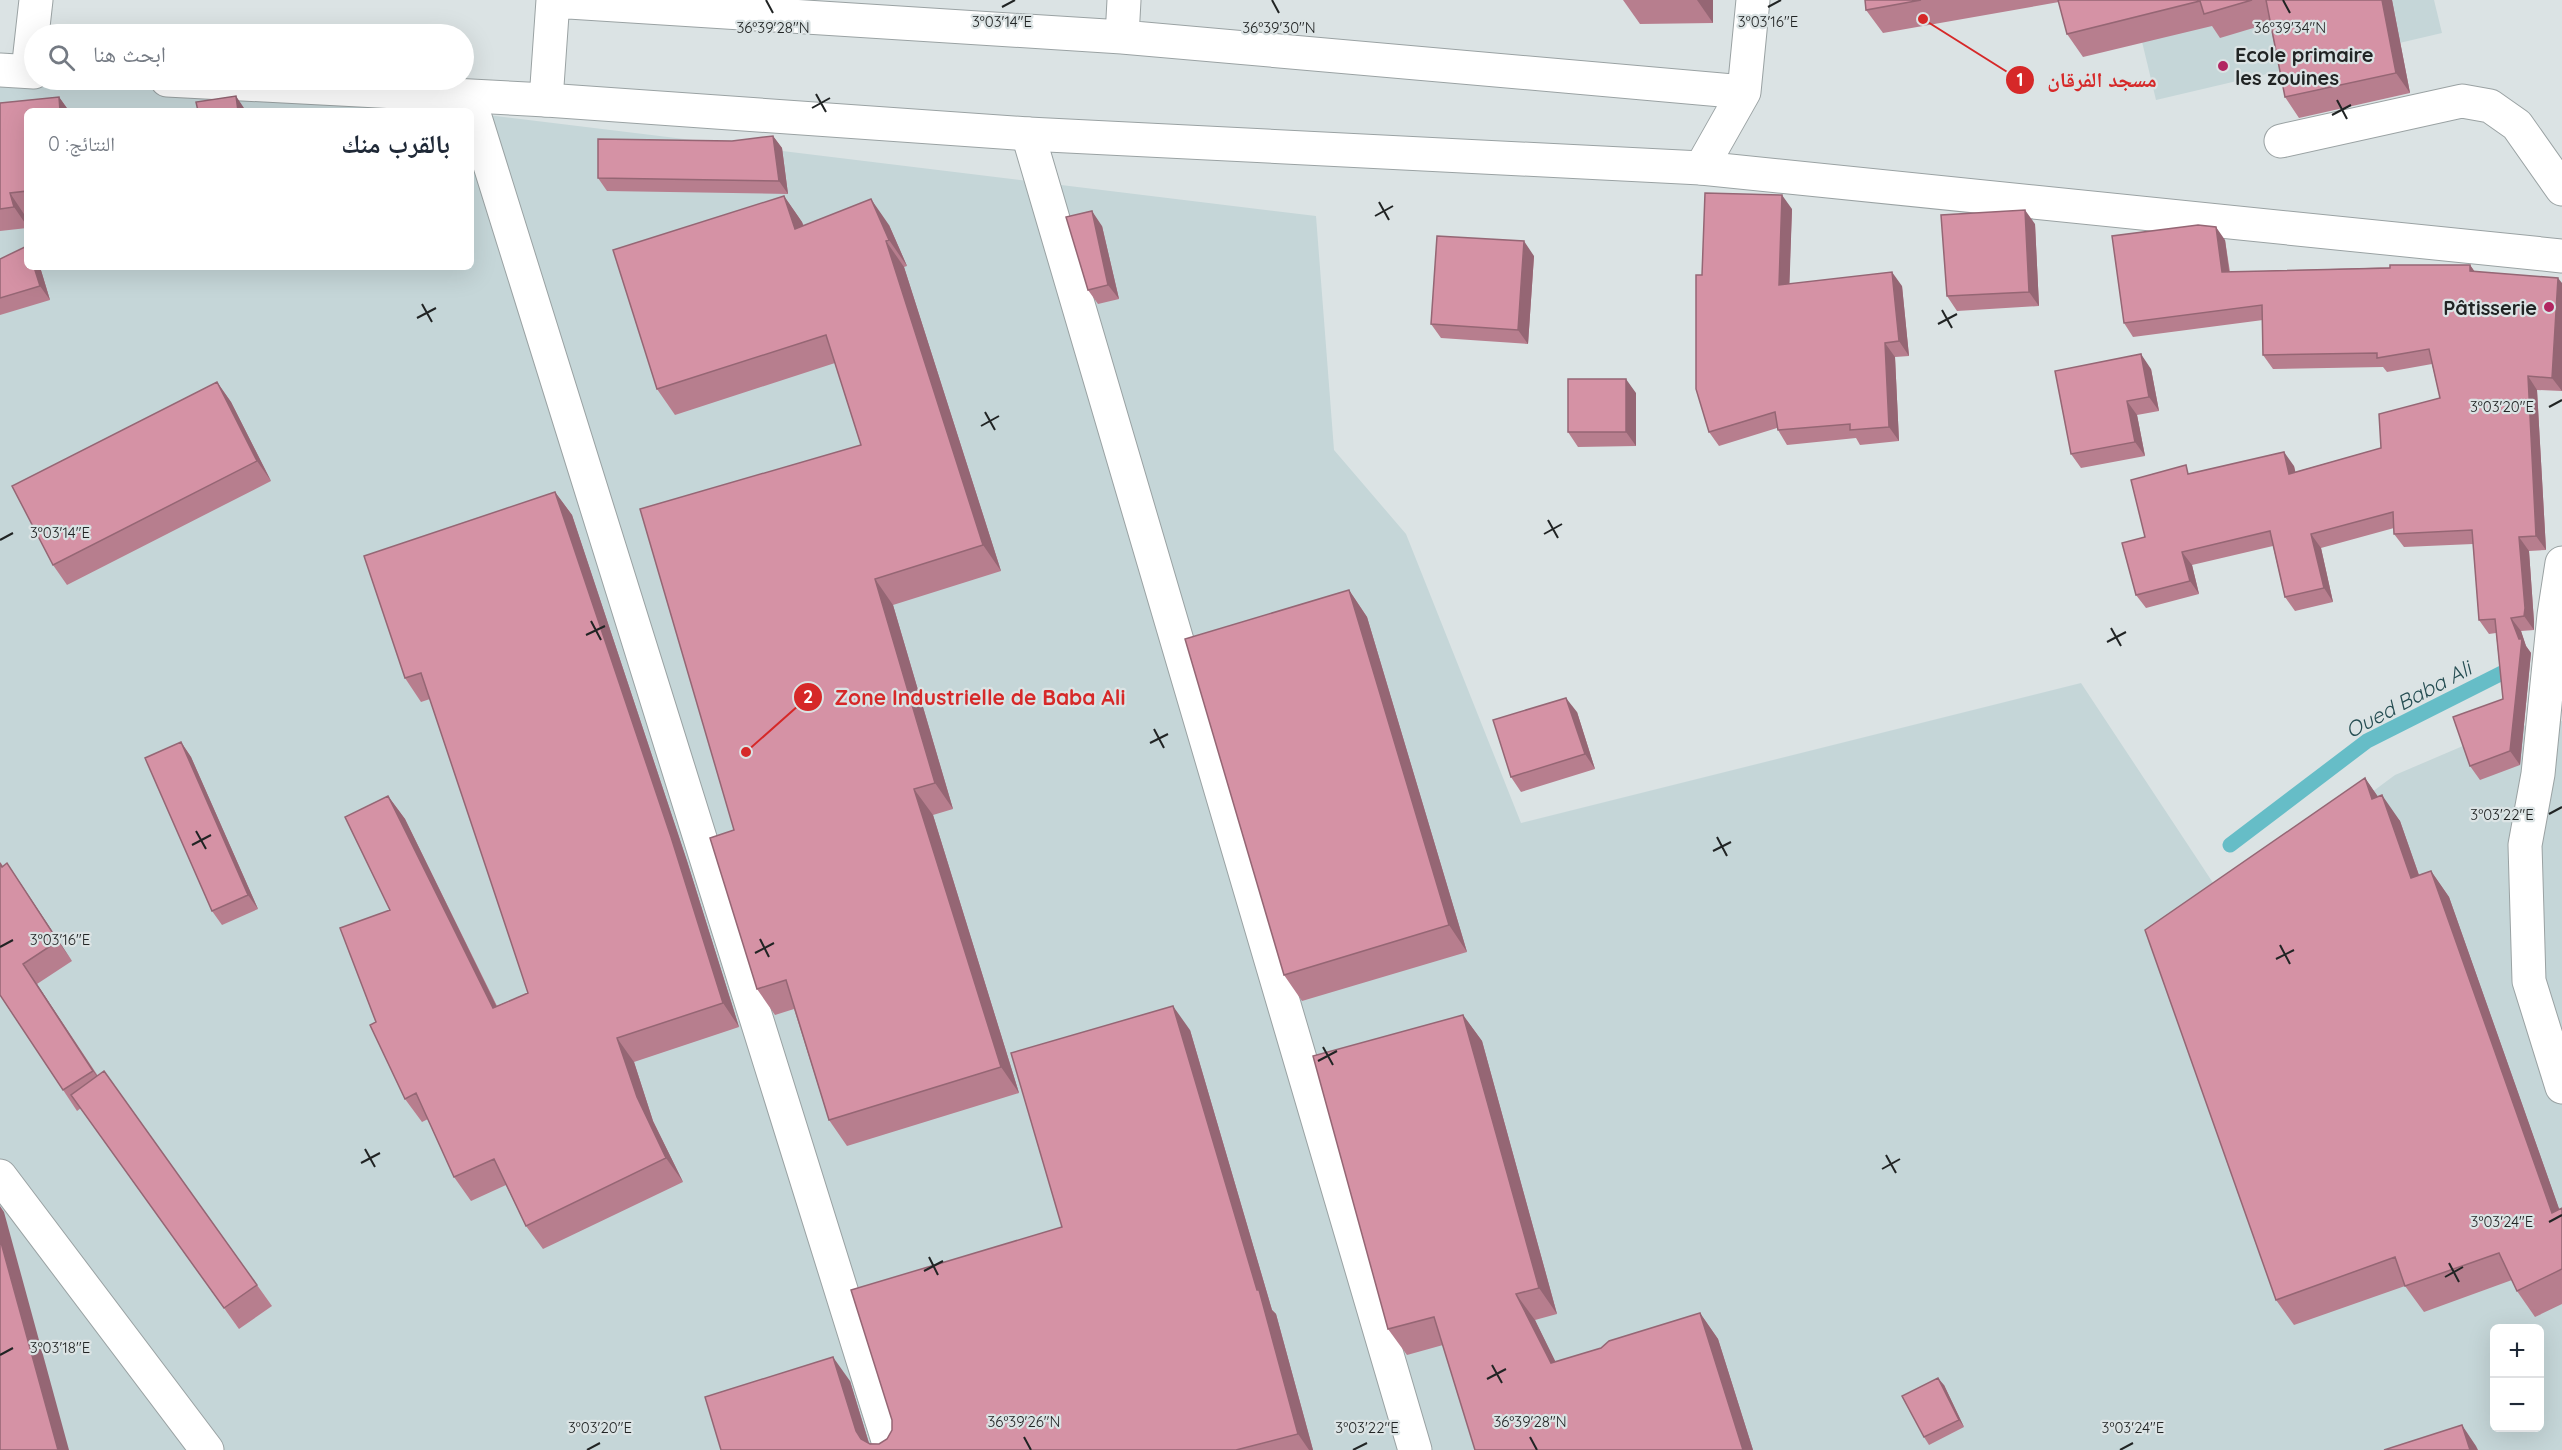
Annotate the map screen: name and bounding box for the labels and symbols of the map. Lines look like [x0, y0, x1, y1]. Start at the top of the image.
text: 3°03'14"E [972, 12, 1032, 31]
text: 3°03'16"E [1738, 12, 1798, 31]
text: 36°39'28"N [736, 18, 810, 37]
text: 36°39'30"N [1242, 18, 1316, 37]
text: 36°39'34"N [2254, 18, 2326, 37]
place label: Ecole primaire les zouines [2235, 42, 2374, 90]
marker: Ecole primaire les zouines [2216, 59, 2230, 73]
callout: مسجد الفرقان [2005, 61, 2169, 100]
text: مسجد الفرقان [2047, 66, 2157, 92]
text: 1 [2016, 68, 2024, 91]
place label: Pâtisserie [2443, 295, 2537, 320]
marker: Pâtisserie [2542, 300, 2556, 314]
text: 3°03'20"E [2470, 397, 2534, 416]
text: 3°03'14"E [30, 523, 90, 542]
water label: Oued Baba Ali [2341, 654, 2478, 743]
callout: Zone Industrielle de Baba Ali [793, 678, 1137, 717]
text: Zone Industrielle de Baba Ali [835, 684, 1125, 710]
text: 2 [803, 685, 813, 708]
text: 3°03'22"E [2470, 805, 2534, 824]
text: 3°03'16"E [30, 930, 90, 949]
text: 3°03'24"E [2471, 1212, 2533, 1231]
text: 3°03'18"E [30, 1338, 90, 1357]
text: 36°39'26"N [987, 1412, 1061, 1431]
text: 36°39'28"N [1493, 1412, 1567, 1431]
text: 3°03'20"E [568, 1418, 632, 1437]
text: 3°03'22"E [1335, 1418, 1399, 1437]
text: 3°03'24"E [2102, 1418, 2164, 1437]

